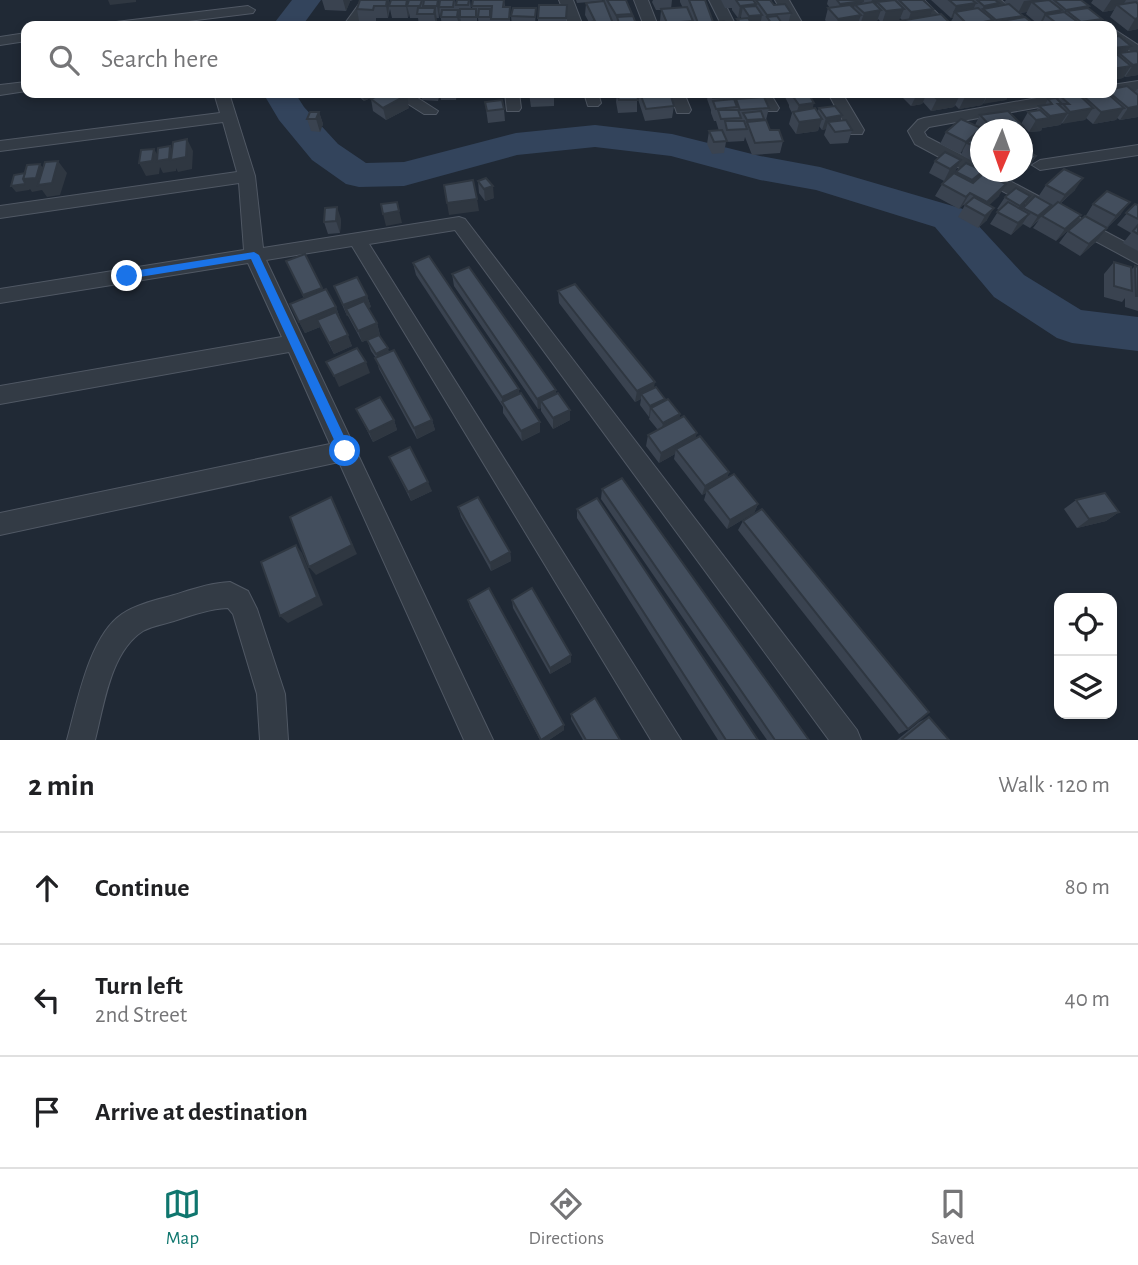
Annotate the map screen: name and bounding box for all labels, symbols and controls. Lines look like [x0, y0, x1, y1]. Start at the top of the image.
search box [21, 21, 1117, 98]
icon: search [45, 41, 83, 79]
text: Search here [101, 46, 219, 72]
north arrow [970, 119, 1033, 182]
route end [111, 260, 142, 291]
route start [329, 435, 360, 466]
map controls [1054, 593, 1117, 719]
button: locate [1054, 593, 1117, 656]
button: layers [1054, 656, 1117, 719]
text: 2 min [28, 771, 95, 801]
text: Walk · 120 m [998, 774, 1110, 797]
icon: ahead [28, 869, 66, 907]
text: Continue [95, 875, 190, 901]
text: 80 m [1065, 876, 1110, 899]
text: Turn left [95, 973, 183, 999]
icon: left [28, 981, 66, 1019]
text: 40 m [1065, 988, 1110, 1011]
text: 2nd Street [95, 1004, 187, 1027]
icon: arrive [28, 1093, 66, 1131]
text: Arrive at destination [95, 1099, 308, 1125]
tab: Map [163, 1185, 201, 1250]
tab: Directions [528, 1185, 604, 1250]
tab: Saved [931, 1185, 975, 1250]

